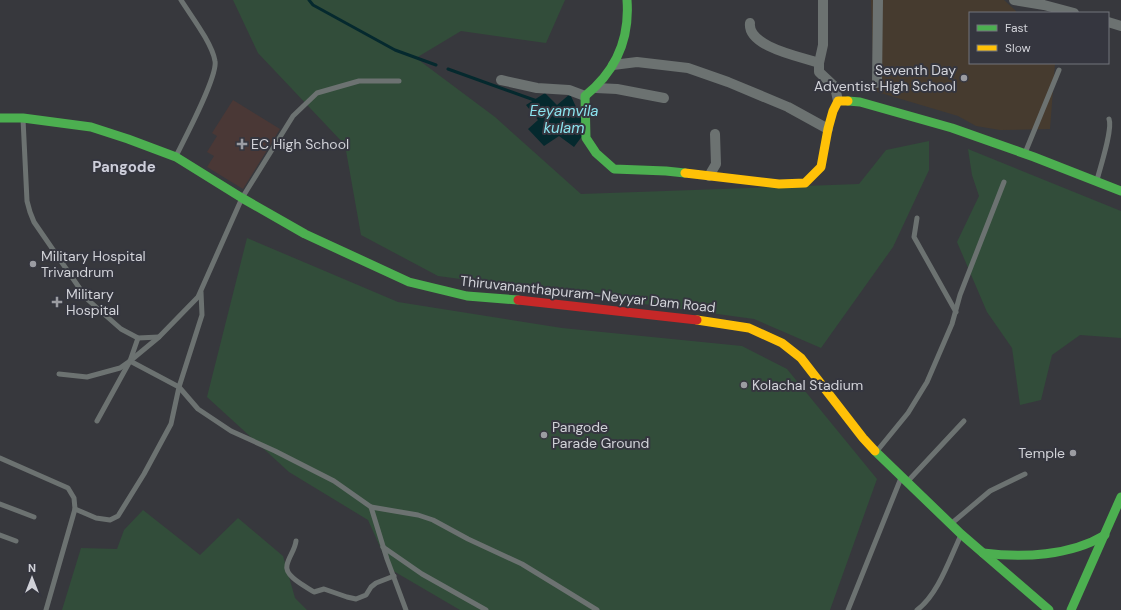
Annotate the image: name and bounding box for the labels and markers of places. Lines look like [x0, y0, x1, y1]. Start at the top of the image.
place label: Seventh Day Adventist High School [814, 61, 956, 95]
marker: Seventh Day Adventist High School [959, 73, 969, 83]
place label: EC High School [251, 135, 349, 153]
marker: EC High School [236, 138, 248, 150]
place label: Military Hospital Trivandrum [41, 247, 146, 281]
marker: Military Hospital Trivandrum [28, 259, 38, 269]
place label: Military Hospital [66, 285, 119, 319]
marker: Military Hospital [51, 296, 63, 308]
place label: Kolachal Stadium [752, 376, 863, 394]
marker: Kolachal Stadium [739, 380, 749, 390]
place label: Pangode Parade Ground [552, 418, 649, 452]
marker: Pangode Parade Ground [539, 430, 549, 440]
place label: Temple [1018, 444, 1065, 462]
marker: Temple [1068, 448, 1078, 458]

